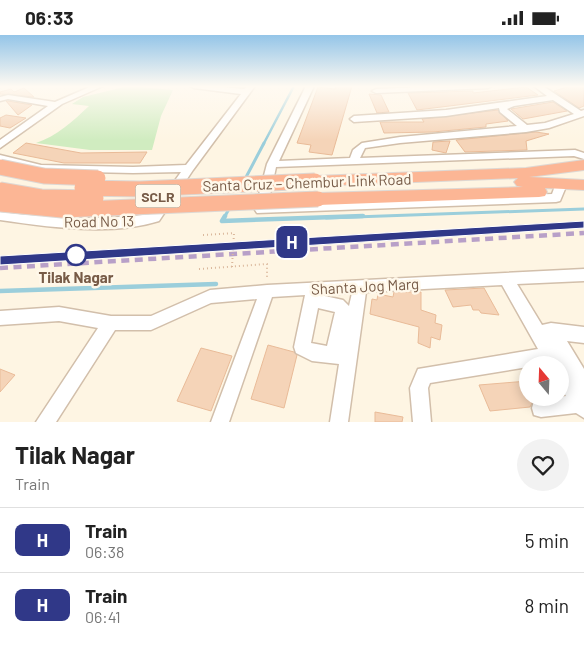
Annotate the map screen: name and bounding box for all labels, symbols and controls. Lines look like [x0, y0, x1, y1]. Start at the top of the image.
text: 06:33 [25, 6, 73, 29]
street label: Santa Cruz – Chembur Link Road [202, 169, 412, 195]
road number: SCLR [136, 185, 180, 207]
street label: Road No 13 [64, 211, 134, 231]
line badge: H [276, 226, 308, 258]
text: H [286, 231, 298, 253]
marker: Tilak Nagar [65, 244, 87, 266]
place label: Tilak Nagar [39, 268, 114, 286]
street label: Shanta Jog Marg [310, 274, 420, 298]
north arrow [519, 356, 569, 406]
map controls [519, 356, 569, 406]
button: heart [517, 439, 569, 491]
text: Tilak Nagar [15, 440, 135, 469]
text: Train [15, 474, 50, 493]
text: Train [85, 519, 127, 542]
text: H [37, 529, 48, 551]
text: 5 min [525, 529, 569, 552]
text: 06:38 [85, 542, 124, 561]
text: Train [85, 584, 127, 607]
text: H [37, 594, 48, 616]
text: 8 min [525, 594, 569, 617]
text: 06:41 [85, 607, 121, 626]

